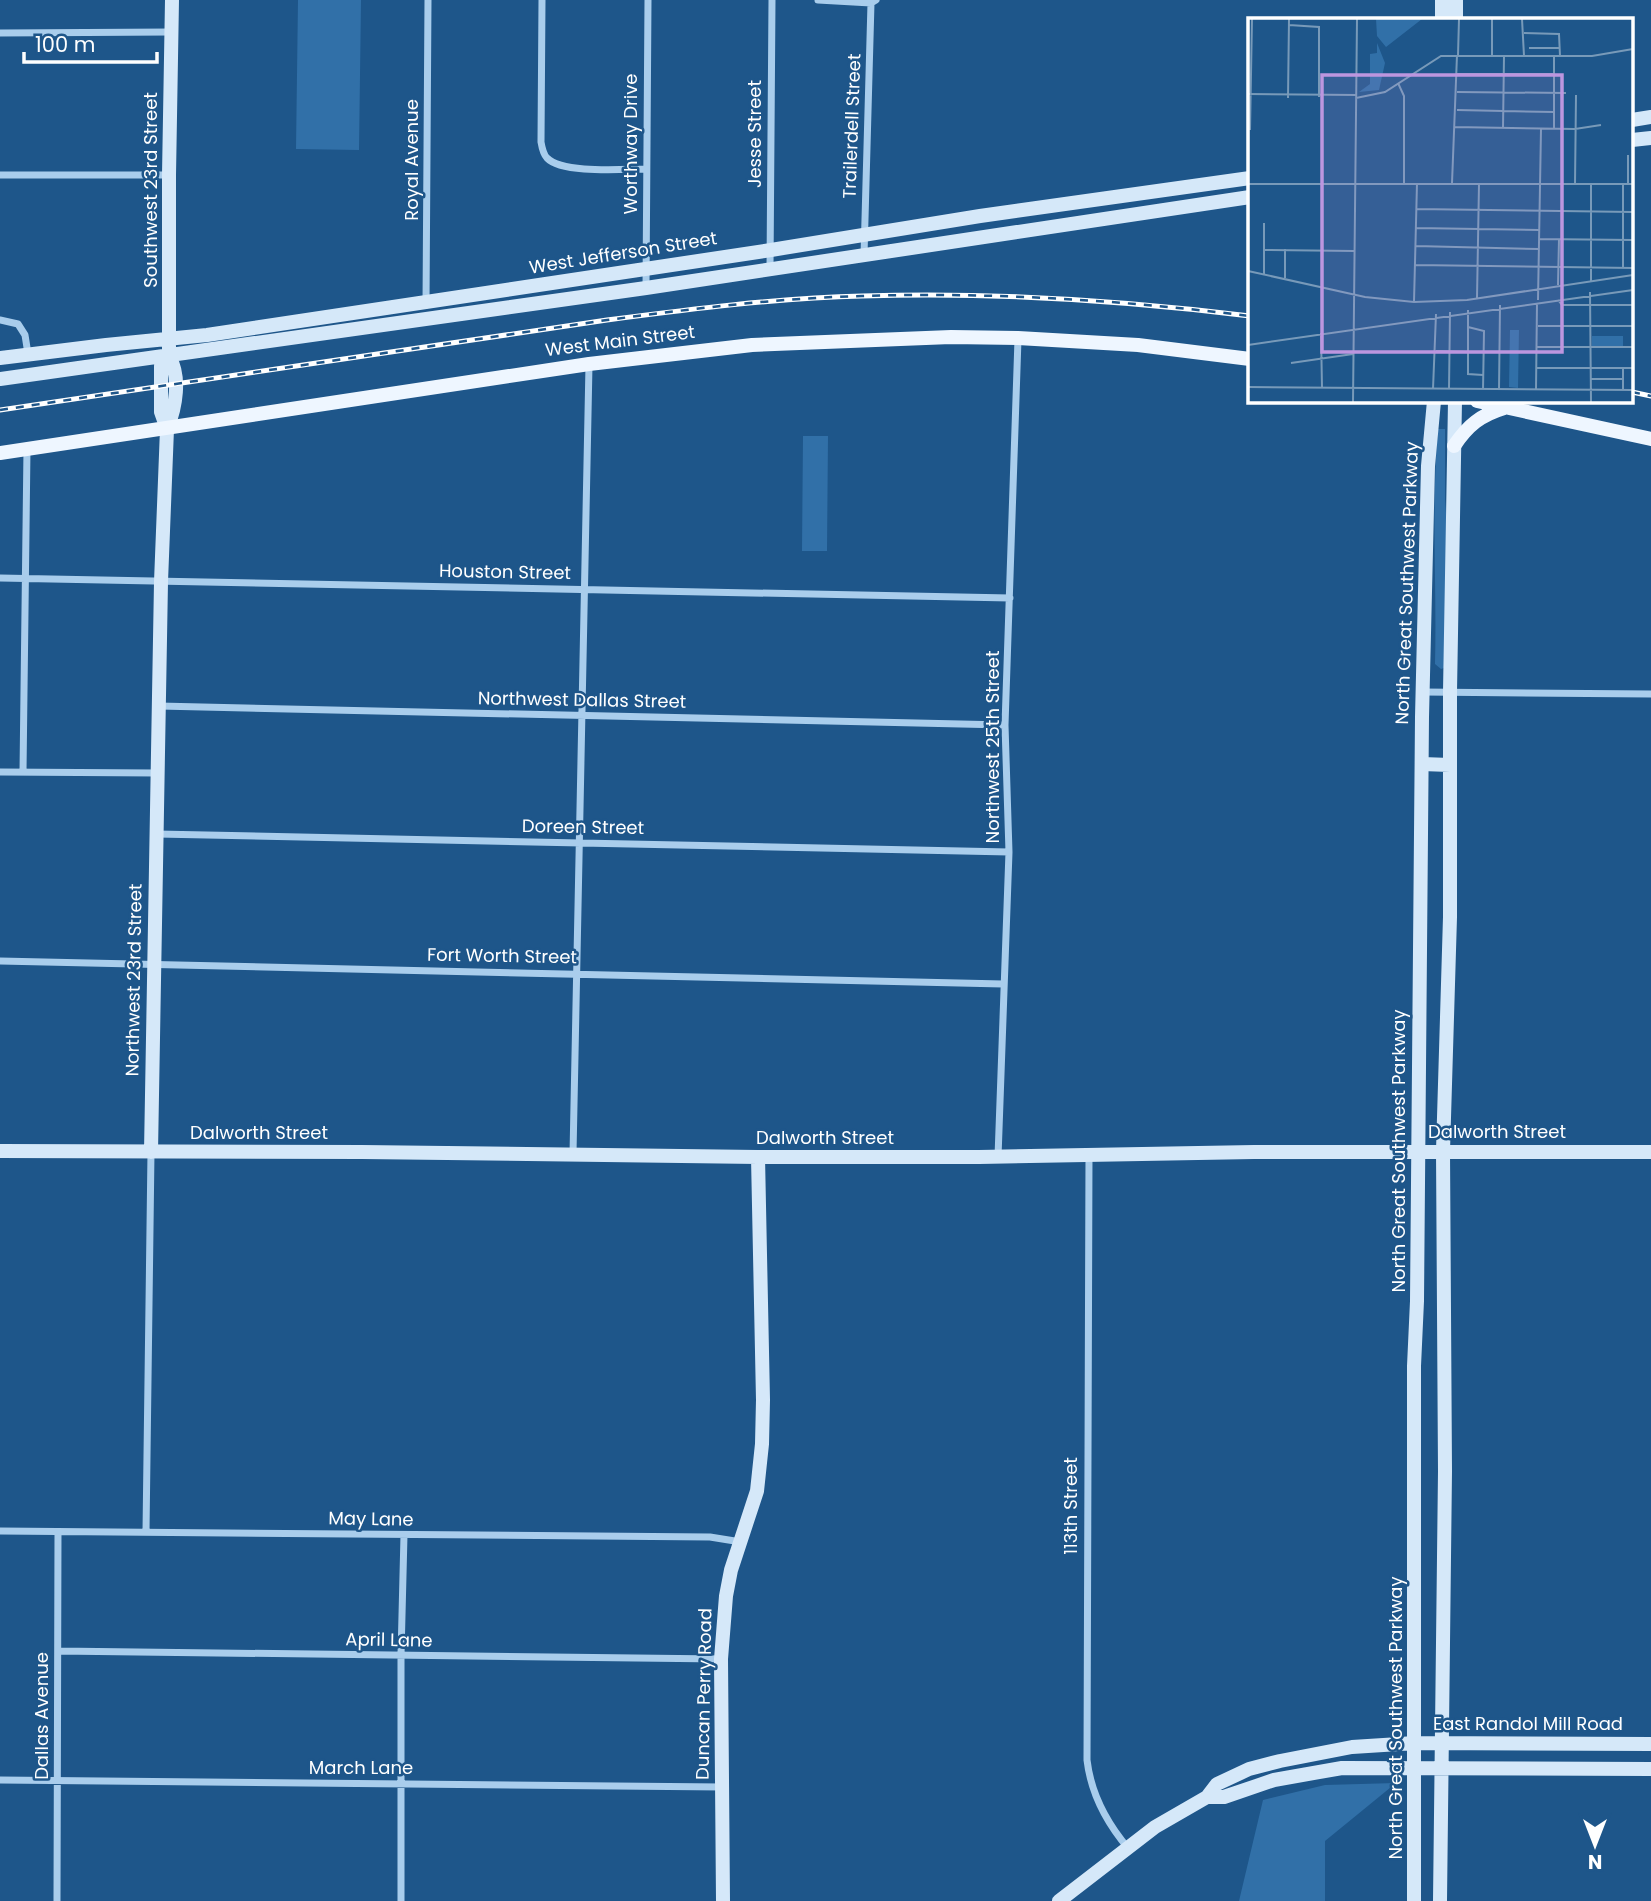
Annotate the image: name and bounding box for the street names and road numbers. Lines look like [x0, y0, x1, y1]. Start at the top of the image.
street label: Trailerdell Street [836, 53, 867, 199]
street label: Worthway Drive [618, 74, 643, 214]
street label: Jesse Street [742, 80, 767, 188]
street label: Southwest 23rd Street [138, 92, 163, 288]
street label: Royal Avenue [399, 99, 424, 221]
street label: West Jefferson Street [527, 225, 719, 280]
street label: West Main Street [544, 319, 696, 362]
street label: North Great Southwest Parkway [1389, 441, 1424, 725]
street label: Houston Street [439, 558, 571, 585]
street label: Northwest 25th Street [980, 651, 1005, 843]
street label: Northwest Dallas Street [478, 685, 686, 714]
street label: Doreen Street [522, 813, 644, 840]
street label: Northwest 23rd Street [119, 883, 148, 1077]
street label: Fort Worth Street [427, 942, 577, 969]
street label: North Great Southwest Parkway [1386, 1009, 1411, 1293]
street label: Dalworth Street [1428, 1119, 1566, 1144]
street label: Dalworth Street [190, 1120, 328, 1145]
street label: Dalworth Street [756, 1125, 894, 1150]
street label: 113th Street [1058, 1457, 1083, 1555]
street label: May Lane [328, 1505, 414, 1532]
street label: North Great Southwest Parkway [1383, 1576, 1408, 1860]
street label: Duncan Perry Road [690, 1608, 717, 1780]
street label: April Lane [345, 1626, 433, 1653]
street label: Dallas Avenue [29, 1652, 54, 1780]
street label: East Randol Mill Road [1433, 1711, 1623, 1736]
street label: March Lane [309, 1755, 413, 1780]

